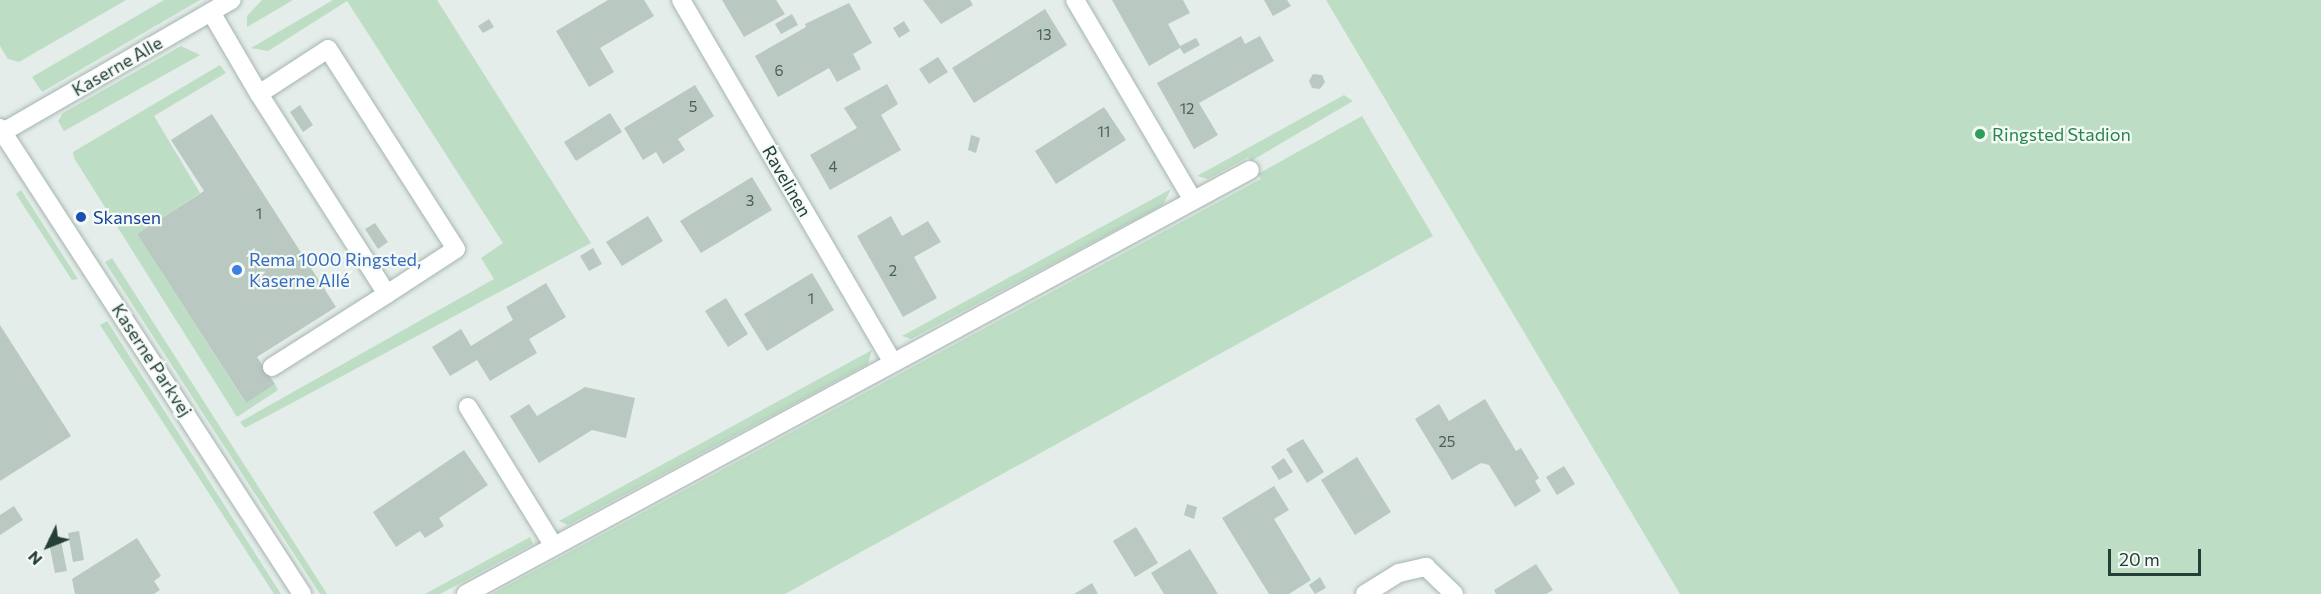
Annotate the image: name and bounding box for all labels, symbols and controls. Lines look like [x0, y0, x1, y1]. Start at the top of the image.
house number: 13 [1037, 26, 1051, 44]
street label: Kaserne Alle [68, 31, 166, 101]
house number: 6 [774, 62, 784, 80]
house number: 5 [689, 98, 697, 116]
house number: 12 [1180, 100, 1194, 118]
house number: 11 [1098, 123, 1110, 141]
place label: Ringsted Stadion [1992, 123, 2131, 145]
marker: Ringsted Stadion [1973, 127, 1987, 141]
street label: Ravelinen [758, 141, 816, 221]
house number: 4 [829, 158, 837, 176]
house number: 3 [746, 192, 754, 210]
house number: 1 [256, 205, 262, 223]
place label: Skansen [93, 206, 161, 228]
marker: Skansen [74, 210, 88, 224]
place label: Rema 1000 Ringsted, Kaserne Allé [249, 249, 421, 292]
house number: 2 [889, 262, 897, 280]
marker: Rema 1000 Ringsted, Kaserne Allé [230, 263, 244, 277]
house number: 1 [808, 290, 814, 308]
street label: Kaserne Parkvej [107, 299, 197, 421]
house number: 25 [1439, 433, 1455, 451]
north arrow [18, 516, 78, 576]
scale bar [2111, 537, 2204, 575]
text: N [23, 548, 46, 569]
text: 20 m [2119, 548, 2160, 570]

